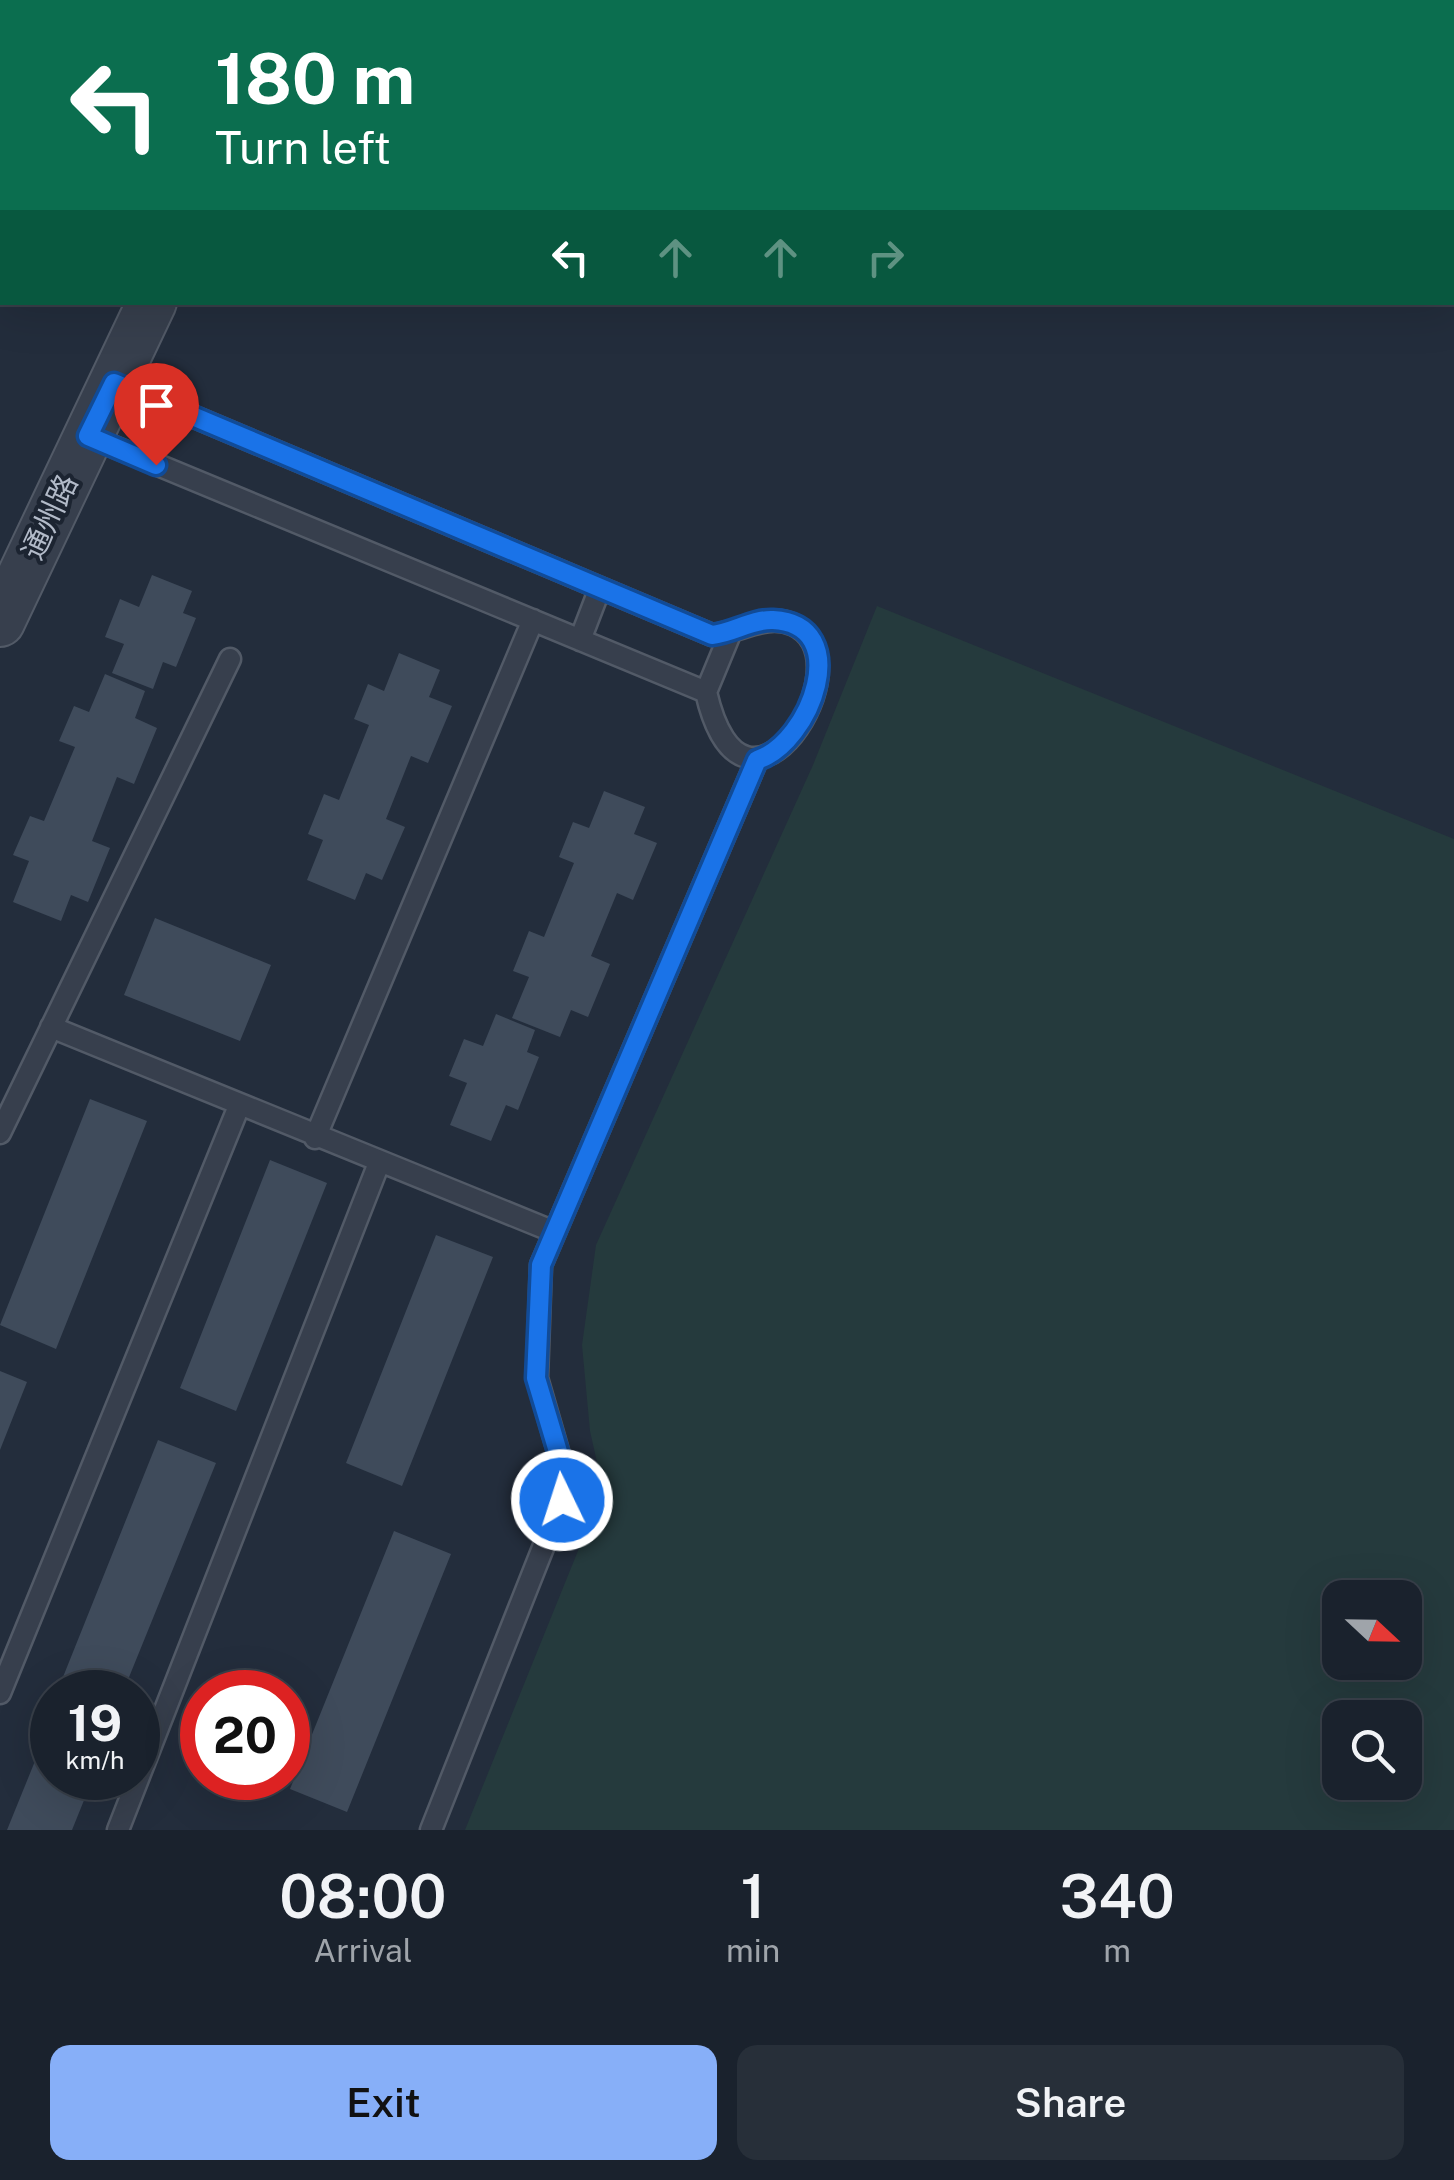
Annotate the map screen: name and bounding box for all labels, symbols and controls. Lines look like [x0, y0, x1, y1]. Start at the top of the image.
text: 180 m [215, 37, 415, 120]
icon: left [50, 40, 180, 170]
text: Turn left [215, 121, 391, 174]
icon: left [543, 230, 598, 285]
icon: ahead [648, 230, 703, 285]
icon: ahead [753, 230, 808, 285]
icon: right [858, 230, 913, 285]
pin [114, 363, 199, 466]
icon: arrive [129, 378, 184, 433]
street label: 通州路 [14, 468, 84, 565]
position arrow [510, 1448, 614, 1552]
north arrow [1322, 1580, 1422, 1680]
map controls [1322, 1580, 1422, 1800]
speed limit sign: 20 [180, 1670, 310, 1800]
text: 19 [68, 1693, 122, 1752]
button: search [1322, 1700, 1422, 1800]
text: km/h [66, 1745, 124, 1775]
text: 08:00 [279, 1861, 447, 1932]
text: 1 [741, 1861, 766, 1932]
text: 340 [1060, 1861, 1175, 1932]
text: Arrival [314, 1932, 412, 1969]
text: min [726, 1932, 780, 1969]
text: m [1103, 1932, 1131, 1969]
button: Exit [50, 2045, 717, 2160]
button: Share [737, 2045, 1404, 2160]

